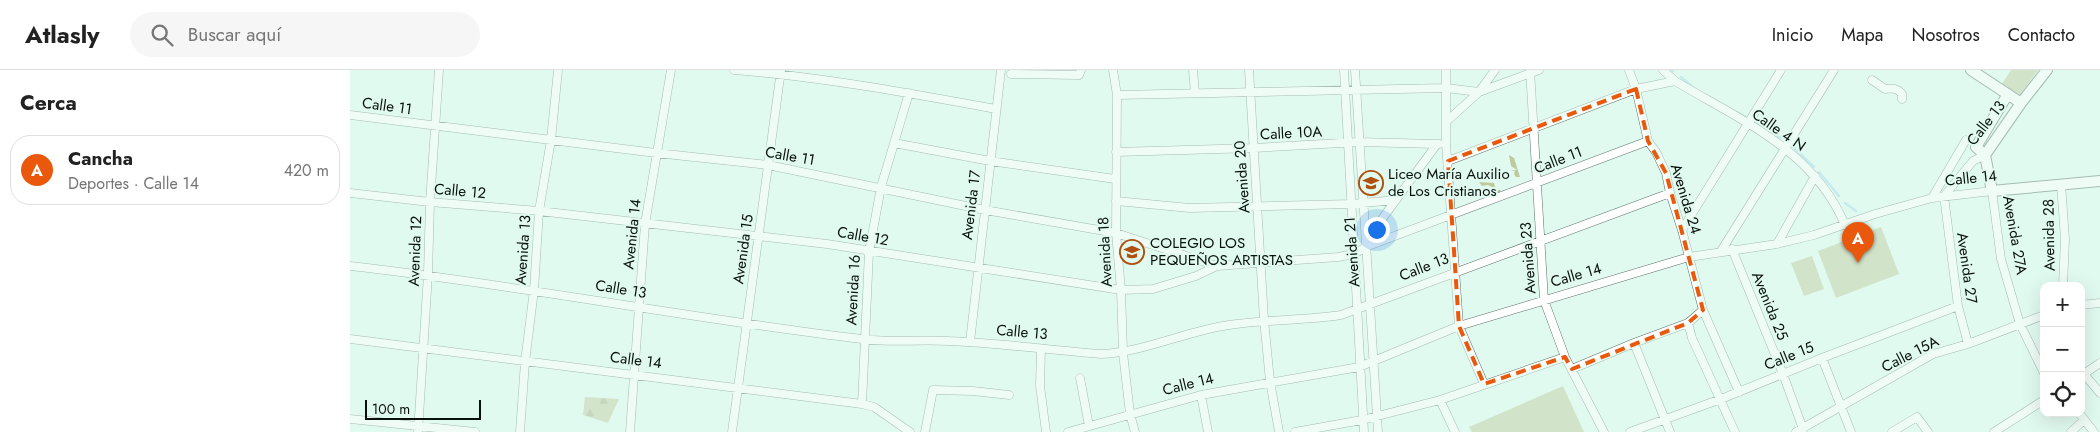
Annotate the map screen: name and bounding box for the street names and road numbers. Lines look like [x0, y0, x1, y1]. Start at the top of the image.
street label: Calle 11 [361, 92, 413, 120]
street label: Calle 13 [1961, 96, 2011, 150]
street label: Calle 4 N [1748, 103, 1810, 157]
street label: Calle 10A [1259, 120, 1323, 146]
street label: Avenida 20 [1228, 140, 1256, 214]
street label: Calle 11 [763, 141, 817, 171]
street label: Calle 11 [1531, 141, 1585, 179]
street label: Avenida 24 [1665, 161, 1707, 237]
street label: Calle 14 [1944, 164, 1998, 192]
street label: Avenida 17 [956, 169, 986, 241]
street label: Calle 12 [433, 178, 487, 204]
street label: Avenida 27A [1997, 194, 2033, 276]
street label: Avenida 14 [617, 197, 647, 270]
street label: Avenida 28 [2037, 199, 2061, 271]
street label: Avenida 15 [727, 213, 759, 285]
street label: Avenida 13 [510, 214, 536, 286]
street label: Avenida 12 [403, 215, 427, 287]
street label: Avenida 18 [1092, 216, 1118, 288]
street label: Avenida 21 [1339, 216, 1365, 288]
street label: Calle 12 [836, 221, 890, 251]
street label: Avenida 23 [1515, 221, 1541, 295]
street label: Avenida 27 [1951, 231, 1983, 305]
street label: Calle 13 [1396, 247, 1452, 287]
street label: Avenida 16 [840, 254, 866, 326]
street label: Calle 14 [1548, 257, 1604, 293]
street label: Avenida 25 [1746, 268, 1794, 344]
street label: Calle 13 [594, 274, 648, 304]
street label: Calle 13 [995, 319, 1049, 345]
street label: Calle 15A [1878, 330, 1943, 378]
street label: Calle 15 [1761, 336, 1817, 376]
street label: Calle 14 [609, 346, 663, 374]
street label: Calle 14 [1160, 367, 1216, 401]

